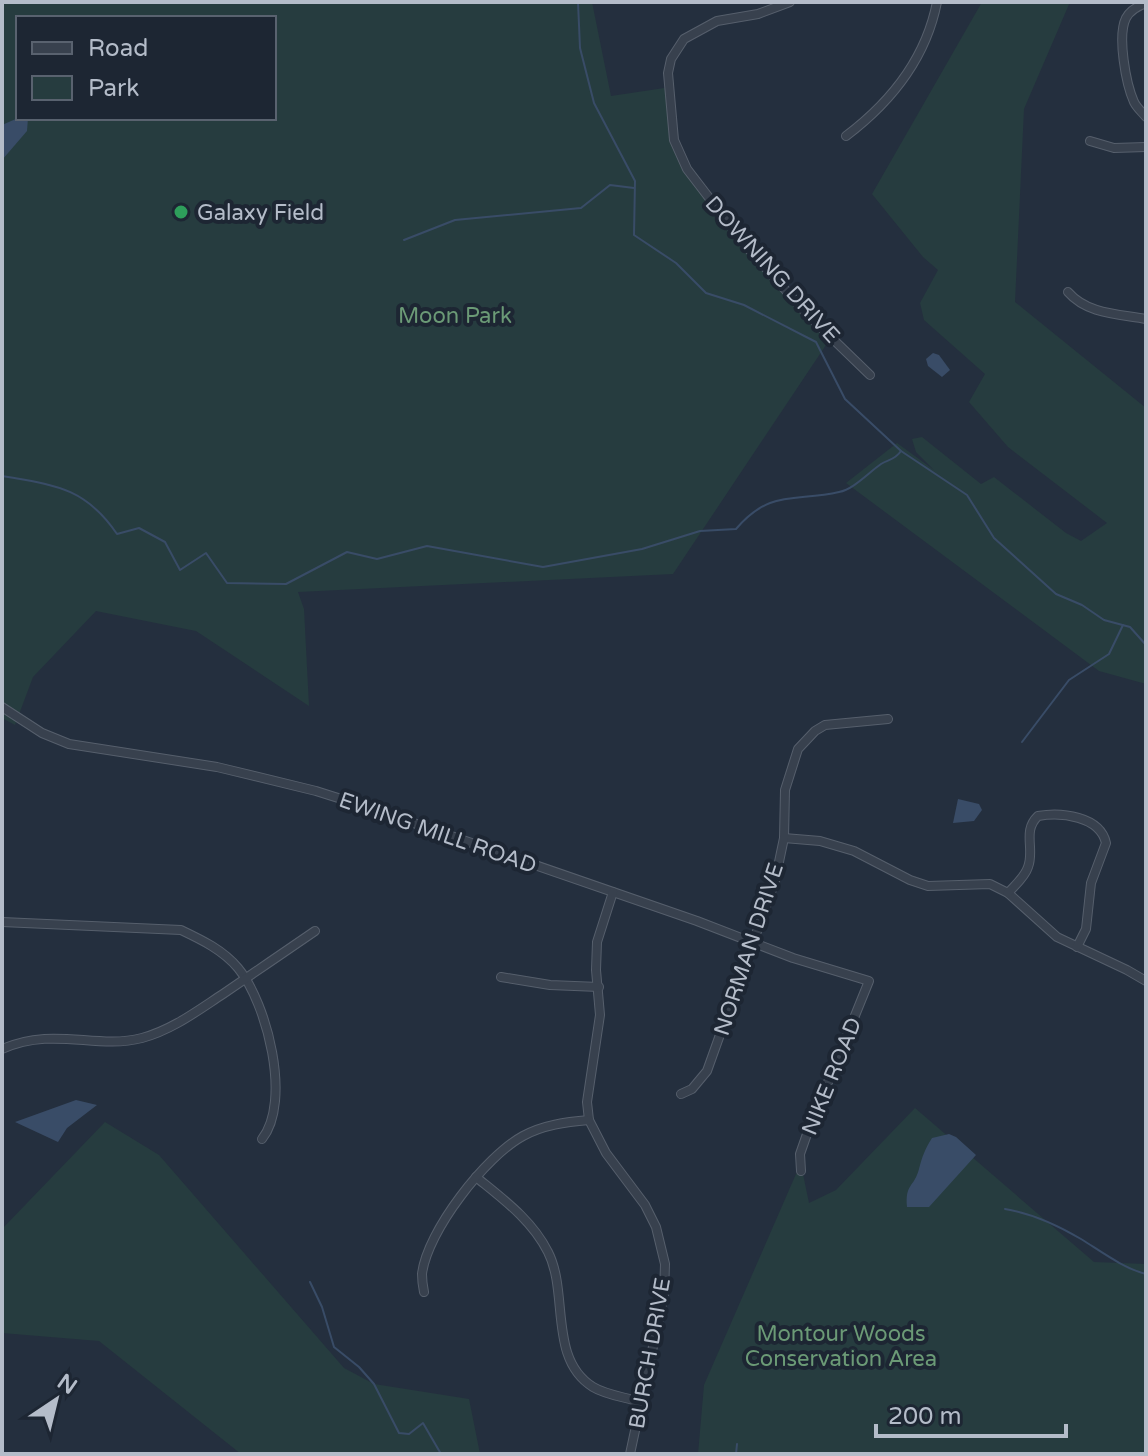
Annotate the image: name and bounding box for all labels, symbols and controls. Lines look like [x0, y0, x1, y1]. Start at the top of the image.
legend [16, 16, 276, 120]
text: Road [88, 34, 148, 63]
text: Park [88, 74, 139, 103]
street label: DOWNING DRIVE [700, 191, 845, 348]
place label: Galaxy Field [197, 200, 324, 226]
marker: Galaxy Field [172, 203, 190, 221]
park label: Moon Park [398, 303, 512, 329]
street label: EWING MILL ROAD [335, 787, 540, 879]
street label: NORMAN DRIVE [709, 860, 789, 1039]
street label: NIKE ROAD [797, 1014, 867, 1139]
street label: BURCH DRIVE [624, 1276, 676, 1431]
park label: Montour Woods Conservation Area [745, 1321, 937, 1372]
north arrow [16, 1360, 96, 1440]
text: N [52, 1369, 82, 1400]
scale bar [876, 1388, 1066, 1438]
text: 200 m [888, 1402, 962, 1431]

